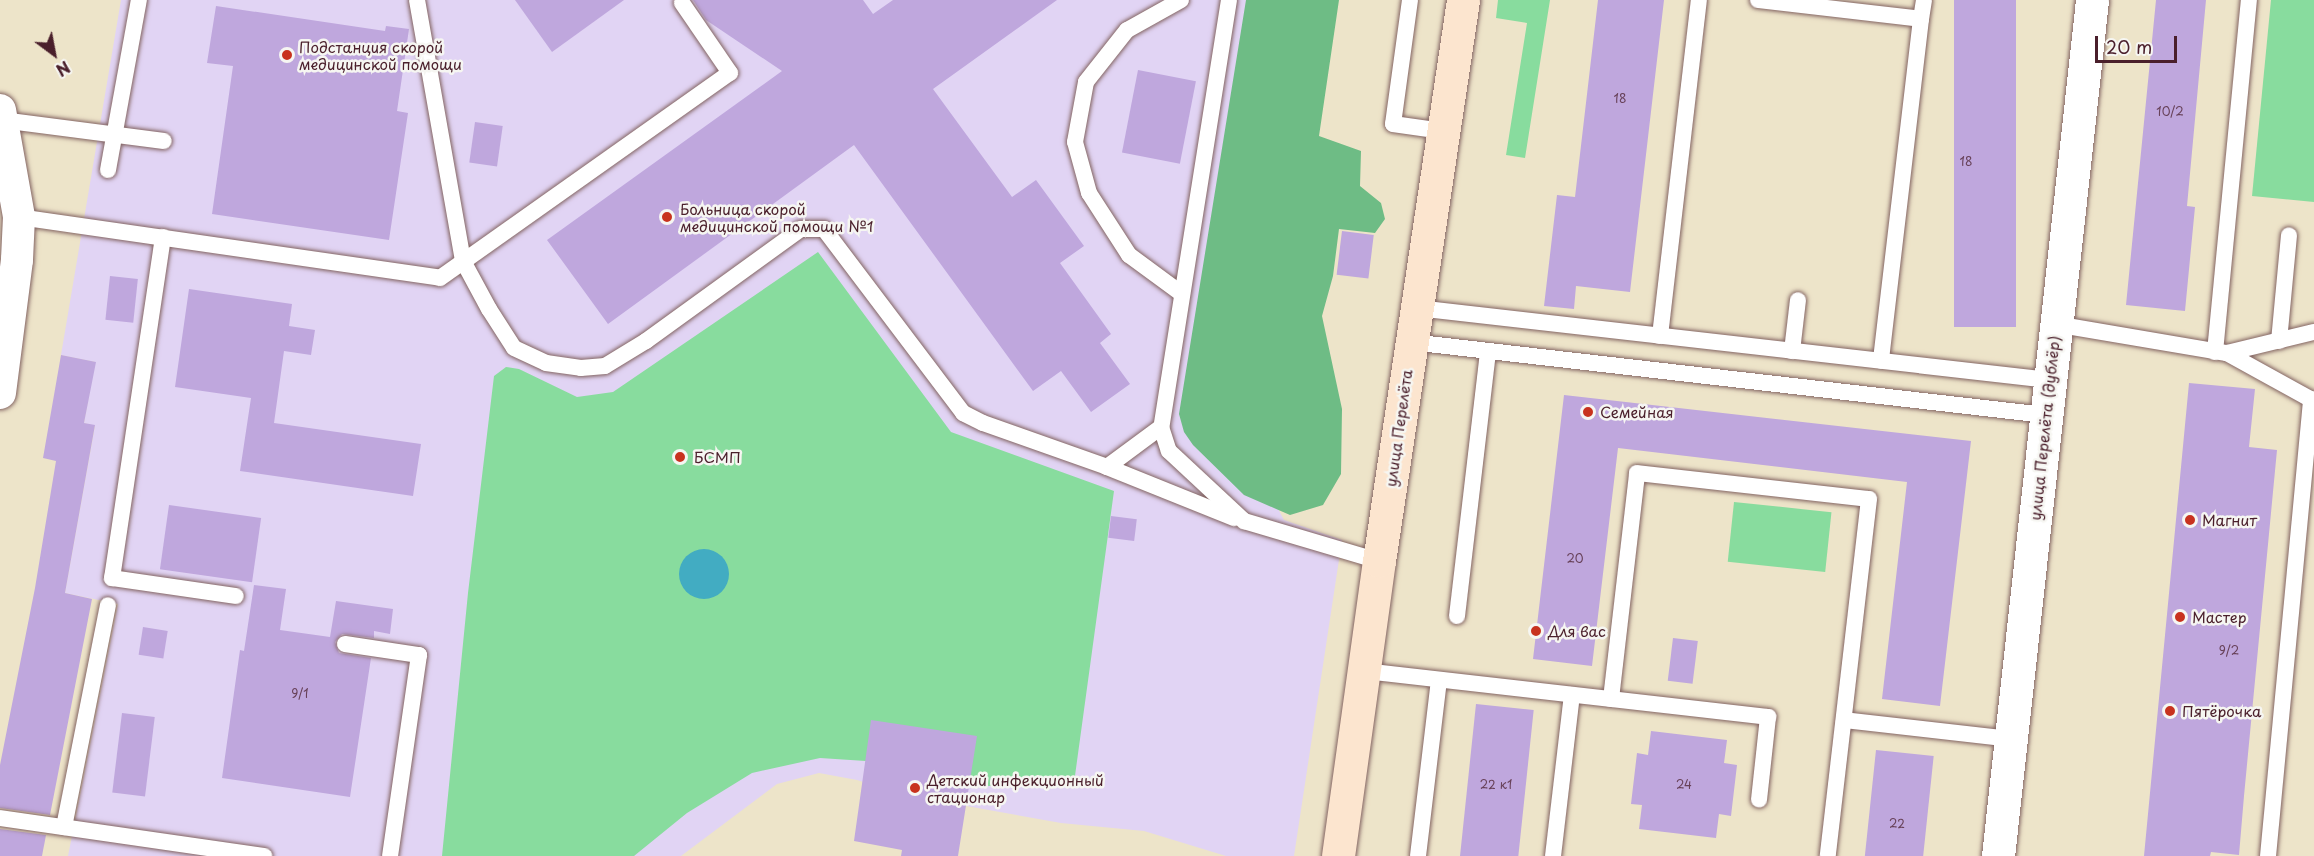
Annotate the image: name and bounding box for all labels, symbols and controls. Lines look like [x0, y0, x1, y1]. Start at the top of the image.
north arrow [24, 24, 84, 84]
scale bar [2098, 24, 2180, 62]
text: 20 m [2106, 33, 2152, 60]
place label: Подстанция скорой медицинской помощи [299, 37, 462, 72]
marker: Подстанция скорой медицинской помощи [280, 48, 294, 62]
text: N [52, 56, 75, 83]
house number: 18 [1614, 92, 1626, 106]
house number: 10/2 [2156, 105, 2184, 119]
house number: 18 [1960, 155, 1972, 169]
place label: Больница скорой медицинской помощи №1 [680, 199, 873, 234]
marker: Больница скорой медицинской помощи №1 [658, 208, 676, 226]
street label: улица Перелёта (дублёр) [2025, 334, 2063, 522]
street label: улица Перелёта [1381, 368, 1415, 488]
place label: Семейная [1600, 403, 1674, 421]
marker: Семейная [1581, 405, 1595, 419]
marker: БСМП [671, 448, 689, 466]
place label: БСМП [694, 448, 741, 466]
place label: Магнит [2202, 511, 2257, 529]
marker: Магнит [2183, 513, 2197, 527]
house number: 20 [1566, 552, 1584, 566]
place label: Мастер [2192, 608, 2247, 626]
marker: Мастер [2173, 610, 2187, 624]
place label: Для вас [1548, 622, 1606, 640]
marker: Для вас [1529, 624, 1543, 638]
house number: 9/2 [2219, 644, 2239, 658]
house number: 9/1 [291, 687, 309, 701]
place label: Пятёрочка [2182, 702, 2261, 720]
marker: Пятёрочка [2163, 704, 2177, 718]
place label: Детский инфекционный стационар [927, 770, 1104, 805]
house number: 22 к1 [1480, 778, 1512, 792]
house number: 24 [1676, 778, 1692, 792]
marker: Детский инфекционный стационар [908, 781, 922, 795]
house number: 22 [1889, 817, 1905, 831]

